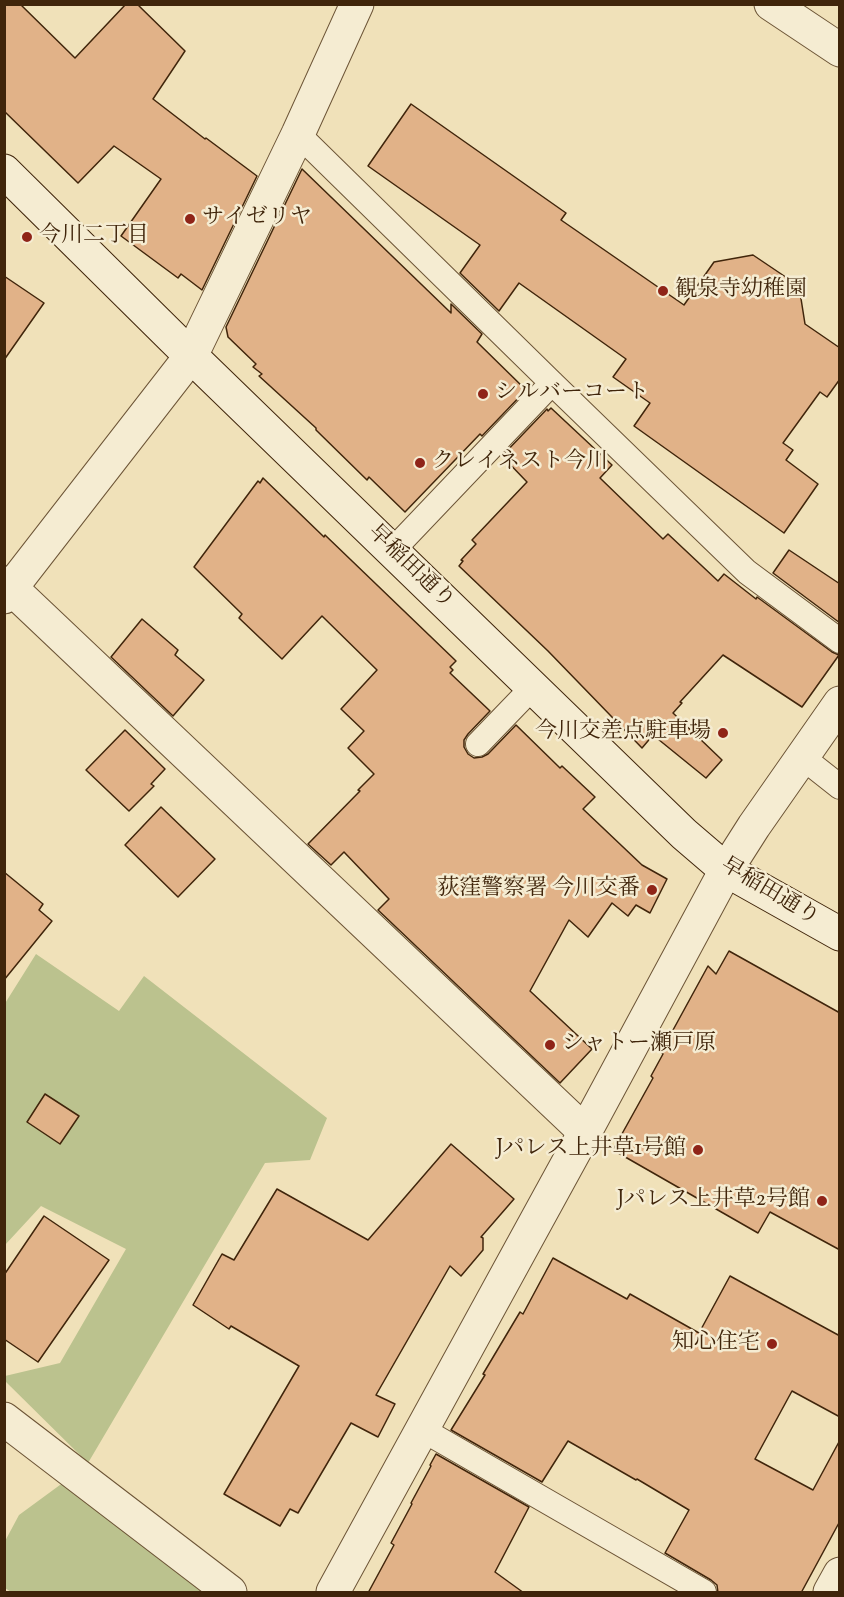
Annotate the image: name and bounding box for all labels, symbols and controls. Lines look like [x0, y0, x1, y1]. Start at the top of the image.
place label: サイゼリヤ [202, 206, 312, 232]
marker: サイゼリヤ [183, 212, 197, 226]
place label: 今川二丁目 [39, 224, 149, 250]
marker: 今川二丁目 [20, 230, 34, 244]
place label: 観泉寺幼稚園 [675, 278, 807, 304]
marker: 観泉寺幼稚園 [656, 284, 670, 298]
place label: シルバーコート [495, 381, 649, 407]
marker: シルバーコート [476, 387, 490, 401]
place label: クレイネスト今川 [432, 450, 608, 476]
marker: クレイネスト今川 [413, 456, 427, 470]
street label: 早稲田通り [361, 520, 459, 616]
place label: 今川交差点駐車場 [535, 720, 711, 746]
marker: 今川交差点駐車場 [716, 726, 730, 740]
street label: 早稲田通り [715, 853, 823, 933]
place label: 荻窪警察署 今川交番 [437, 877, 640, 903]
marker: 荻窪警察署 今川交番 [645, 883, 659, 897]
place label: シャトー瀬戸原 [562, 1032, 716, 1058]
marker: シャトー瀬戸原 [543, 1038, 557, 1052]
place label: Jパレス上井草1号館 [496, 1137, 686, 1163]
marker: Jパレス上井草1号館 [691, 1143, 705, 1157]
place label: Jパレス上井草2号館 [617, 1188, 810, 1214]
marker: Jパレス上井草2号館 [815, 1194, 829, 1208]
place label: 知心住宅 [672, 1331, 760, 1357]
marker: 知心住宅 [765, 1337, 779, 1351]

